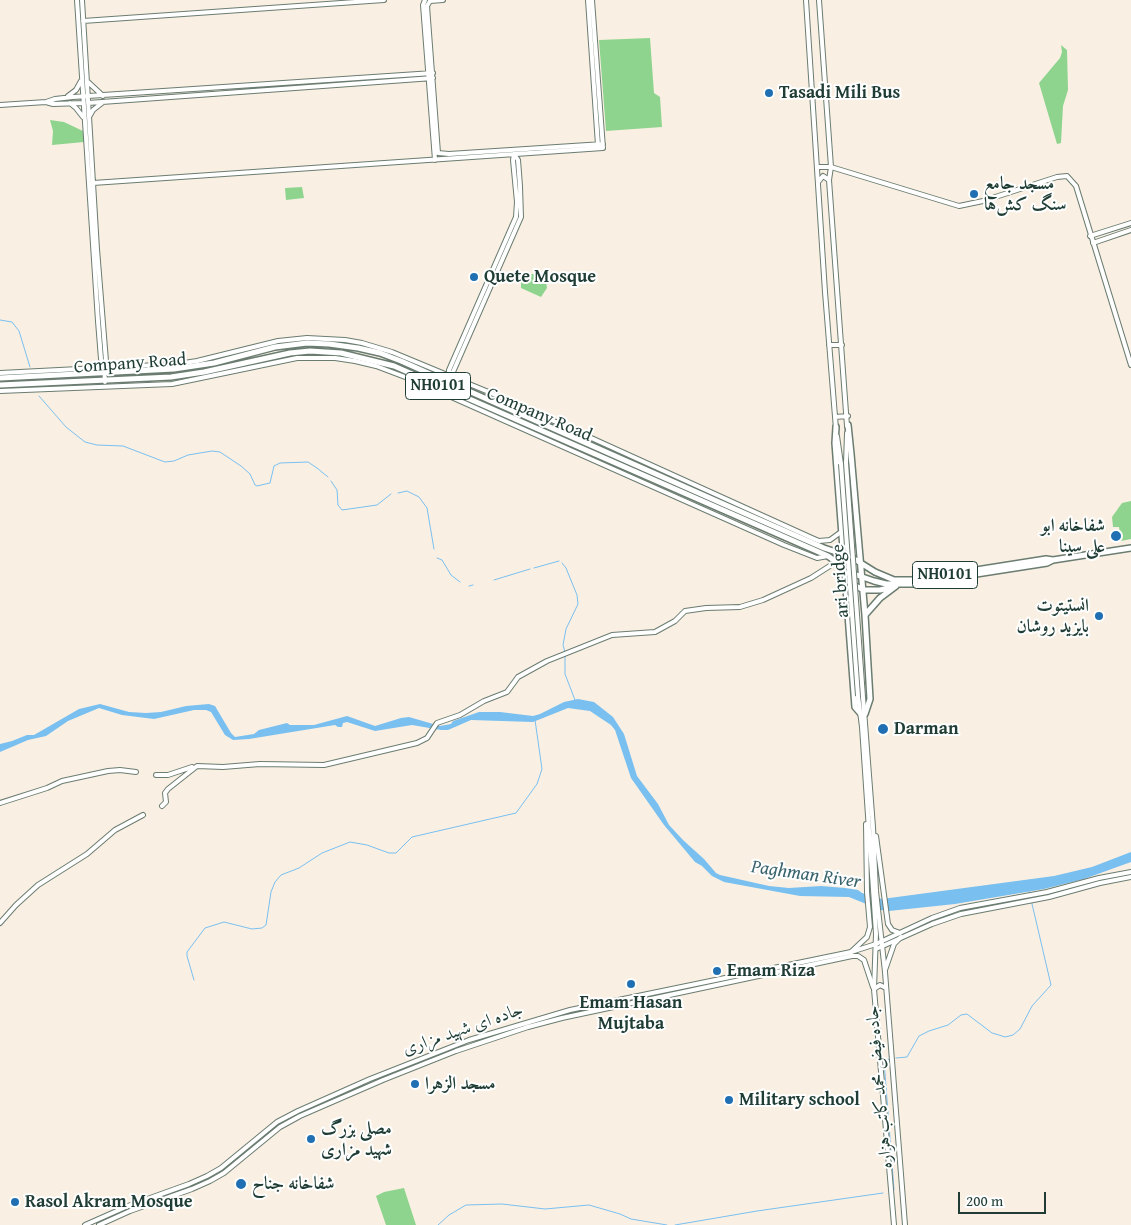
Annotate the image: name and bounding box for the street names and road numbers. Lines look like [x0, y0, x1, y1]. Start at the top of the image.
street label: Company Road [73, 349, 187, 379]
road number: NH0101 [406, 372, 470, 400]
street label: Company Road [483, 383, 595, 447]
street label: ari bridge [828, 543, 854, 619]
road number: NH0101 [912, 562, 978, 588]
street label: جاده ای شهید مزاری [400, 999, 526, 1061]
street label: جاده فیض محمد کاتب هزاره [862, 1004, 898, 1170]

